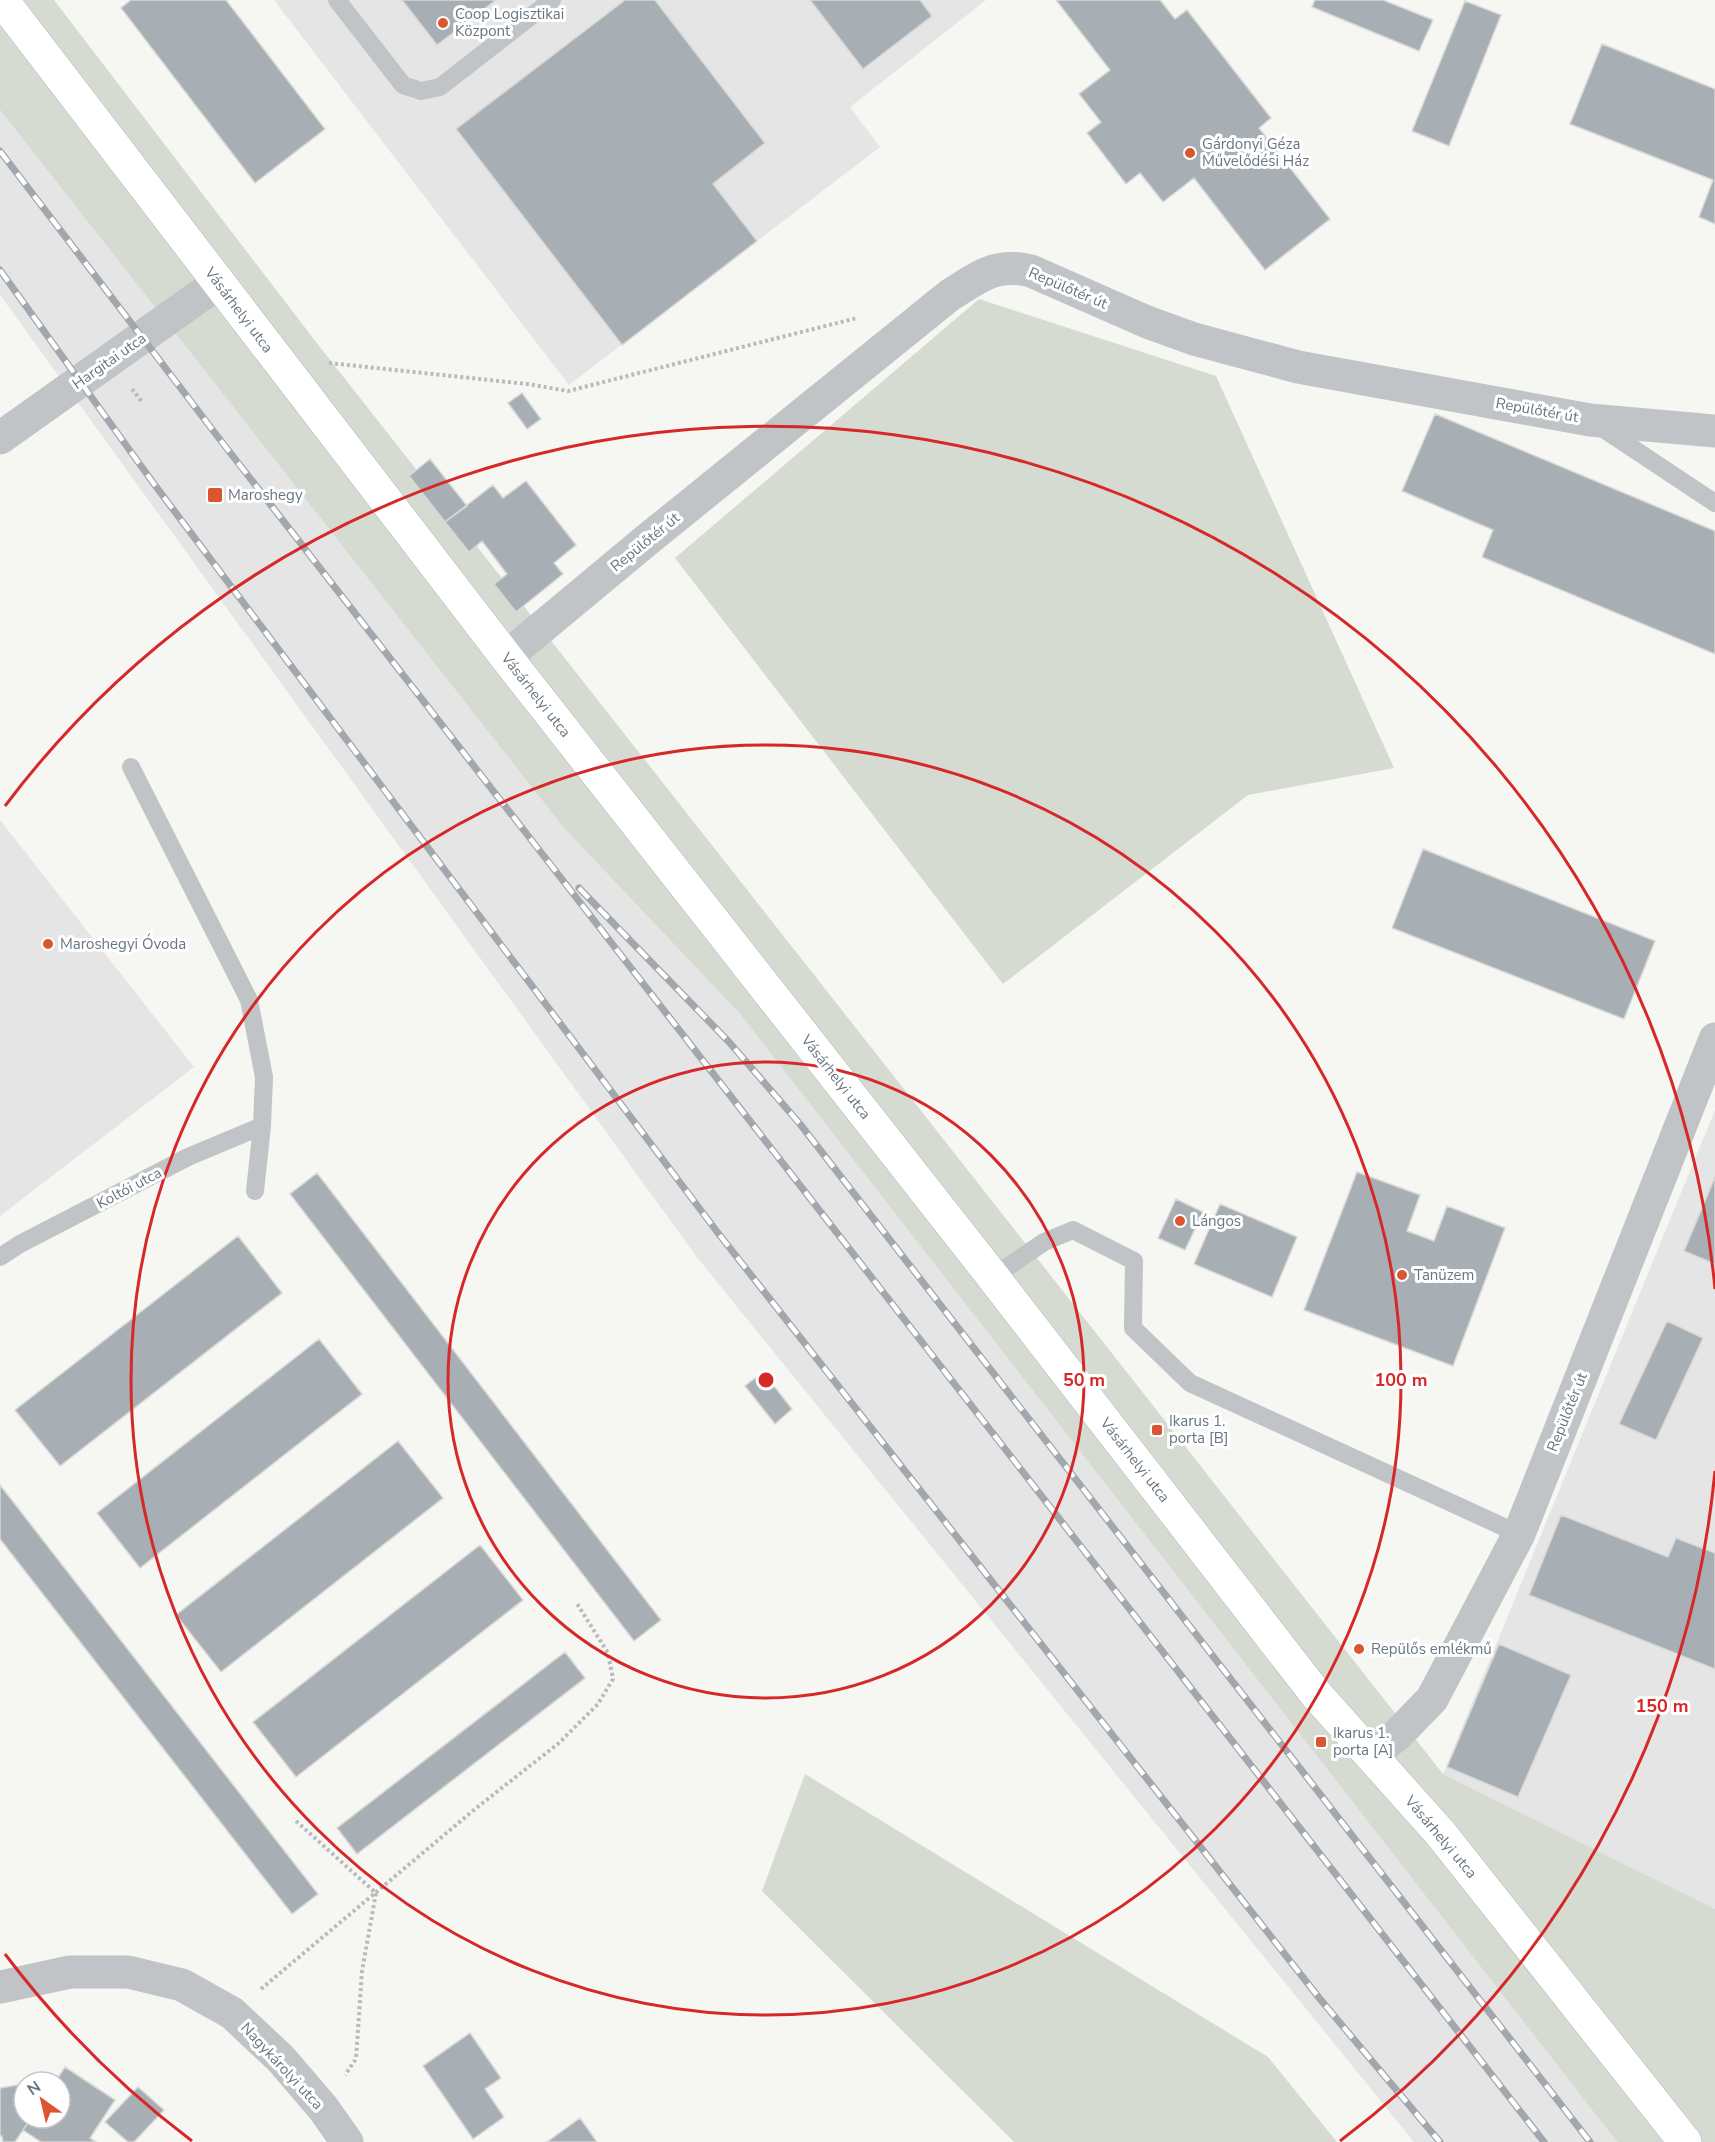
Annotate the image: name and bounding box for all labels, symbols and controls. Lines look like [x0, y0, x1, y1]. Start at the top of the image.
place label: Coop Logisztikai Központ [455, 4, 564, 41]
marker: Coop Logisztikai Központ [436, 16, 450, 30]
place label: Gárdonyi Géza Művelődési Ház [1202, 134, 1309, 171]
marker: Gárdonyi Géza Művelődési Ház [1183, 146, 1197, 160]
street label: Vásárhelyi utca [200, 262, 278, 357]
street label: Repülőtér út [1026, 262, 1111, 314]
street label: Hargitai utca [68, 328, 150, 394]
street label: Repülőtér út [1494, 393, 1581, 427]
place label: Maroshegy [228, 485, 303, 505]
marker: Maroshegy [206, 486, 224, 504]
street label: Repülőtér út [606, 507, 684, 576]
street label: Vásárhelyi utca [496, 648, 575, 741]
place label: Maroshegyi Óvoda [60, 933, 186, 954]
marker: Maroshegyi Óvoda [41, 937, 55, 951]
street label: Vásárhelyi utca [796, 1030, 875, 1123]
street label: Koltói utca [93, 1162, 165, 1214]
place label: Lángos [1192, 1211, 1241, 1231]
marker: Lángos [1173, 1214, 1187, 1228]
place label: Tanüzem [1414, 1265, 1474, 1285]
marker: Tanüzem [1395, 1268, 1409, 1282]
text: 50 m [1063, 1368, 1105, 1392]
text: 100 m [1374, 1368, 1428, 1392]
street label: Repülőtér út [1542, 1369, 1592, 1455]
centre of rings [756, 1370, 776, 1390]
place label: Ikarus 1. porta [B] [1169, 1411, 1229, 1448]
street label: Vásárhelyi utca [1095, 1413, 1174, 1506]
marker: Ikarus 1. porta [B] [1150, 1423, 1164, 1437]
place label: Repülős emlékmű [1371, 1639, 1492, 1659]
marker: Repülős emlékmű [1352, 1642, 1366, 1656]
text: 150 m [1635, 1694, 1689, 1718]
place label: Ikarus 1. porta [A] [1333, 1723, 1393, 1760]
marker: Ikarus 1. porta [A] [1314, 1735, 1328, 1749]
street label: Vásárhelyi utca [1400, 1791, 1482, 1883]
street label: Nagykárolyi utca [236, 2018, 328, 2114]
north arrow [12, 2070, 72, 2130]
text: N [23, 2076, 45, 2101]

